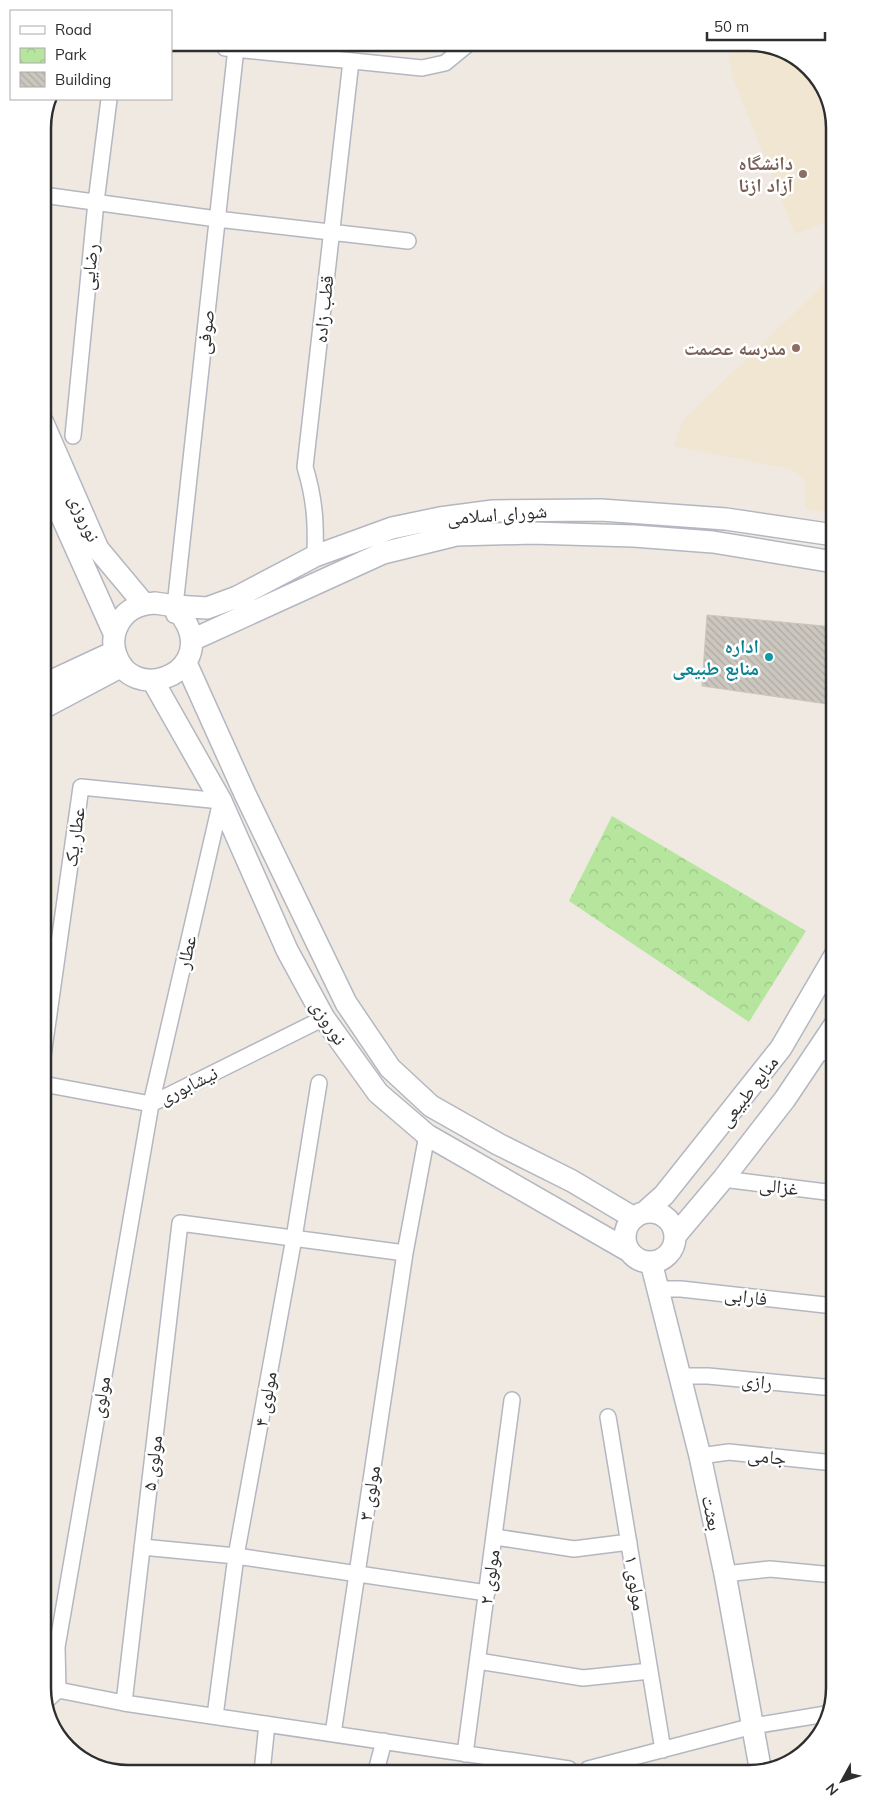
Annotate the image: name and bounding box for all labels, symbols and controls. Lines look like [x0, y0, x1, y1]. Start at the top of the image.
legend [10, 10, 172, 100]
scale bar [707, 10, 824, 42]
text: 50 m [714, 17, 749, 36]
text: Road [55, 20, 92, 39]
text: Park [55, 45, 87, 64]
text: Building [55, 70, 111, 89]
place label: دانشگاه آزاد ازنا [738, 151, 794, 197]
marker: دانشگاه آزاد ازنا [797, 168, 809, 180]
street label: رضایی [75, 243, 103, 291]
street label: قطب زاده [308, 274, 338, 344]
street label: صوفی [191, 308, 219, 356]
place label: مدرسه عصمت [684, 336, 786, 360]
marker: مدرسه عصمت [790, 342, 802, 354]
street label: نوروزی [64, 491, 106, 545]
street label: شورای اسلامی [446, 499, 548, 529]
place label: اداره منابع طبیعی [672, 634, 759, 681]
marker: اداره منابع طبیعی [763, 651, 775, 663]
street label: عطار یک [58, 805, 90, 868]
street label: عطار [170, 932, 202, 972]
street label: نوروزی [305, 995, 353, 1049]
street label: منابع طبیعی [713, 1050, 784, 1132]
street label: نیشابوری [155, 1060, 221, 1110]
street label: غزالی [758, 1172, 800, 1200]
street label: فارابی [723, 1281, 769, 1311]
street label: رازی [740, 1367, 774, 1395]
street label: مولوی ۴ [248, 1369, 282, 1429]
street label: مولوی [85, 1374, 115, 1420]
street label: مولوی ۵ [137, 1434, 167, 1492]
street label: جامی [747, 1442, 787, 1470]
street label: مولوی ۳ [353, 1464, 385, 1522]
street label: بعثت [697, 1493, 727, 1533]
street label: مولوی ۲ [473, 1548, 505, 1606]
street label: مولوی ۱ [620, 1554, 652, 1612]
north arrow [817, 1756, 867, 1806]
text: N [822, 1780, 842, 1799]

